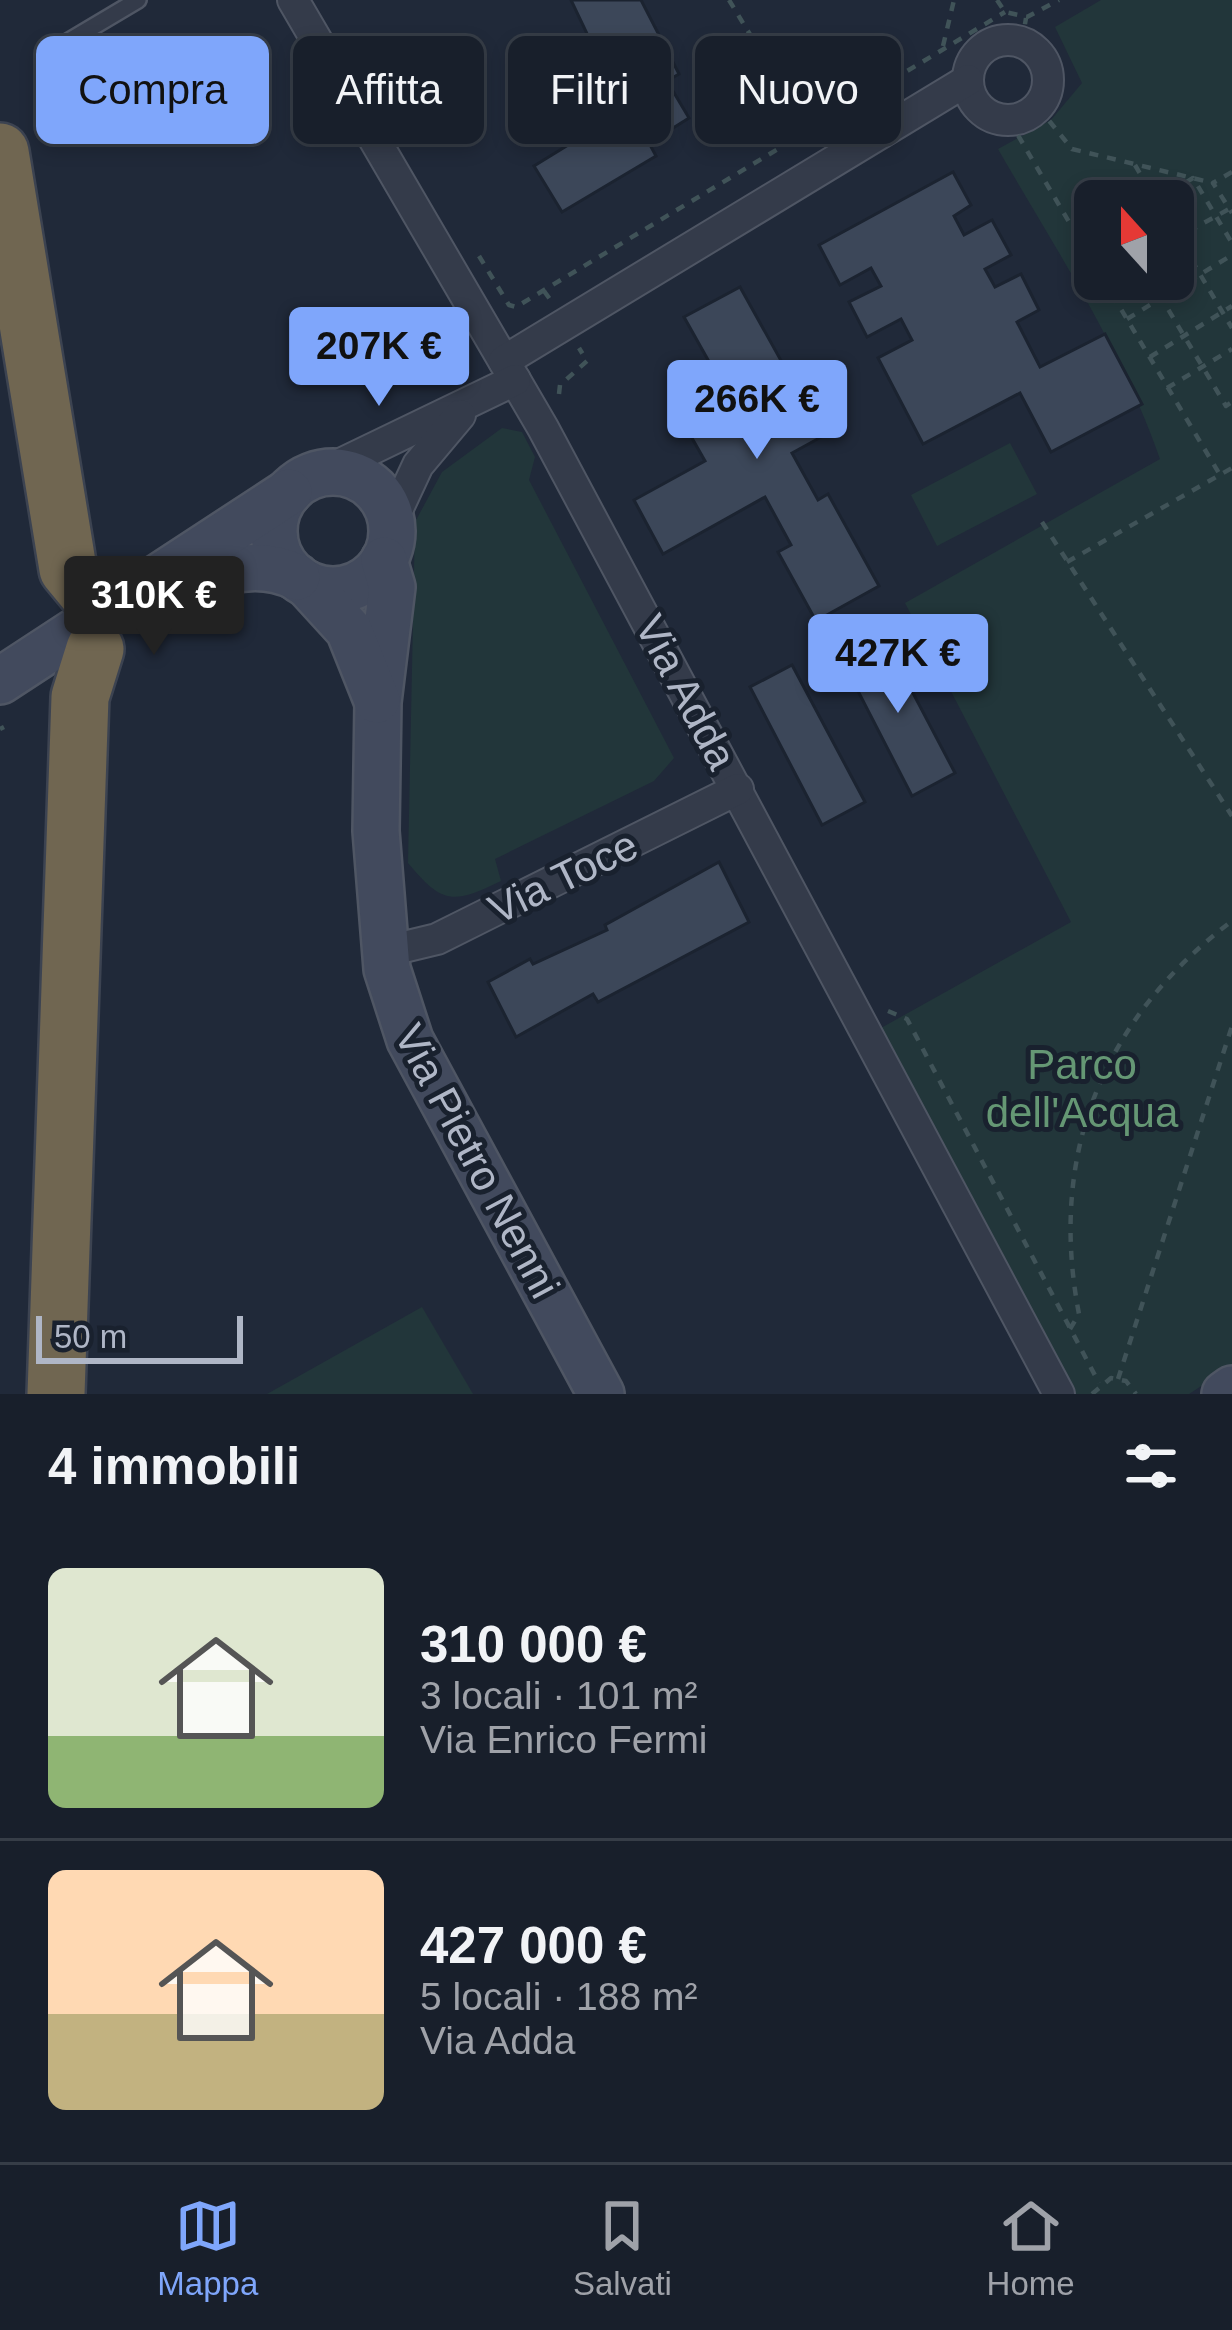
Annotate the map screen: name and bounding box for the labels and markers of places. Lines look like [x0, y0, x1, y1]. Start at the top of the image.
pin: 207K € [281, 307, 477, 409]
pin: 266K € [659, 360, 855, 462]
pin: 310K € [56, 556, 252, 658]
pin: 427K € [800, 614, 996, 716]

